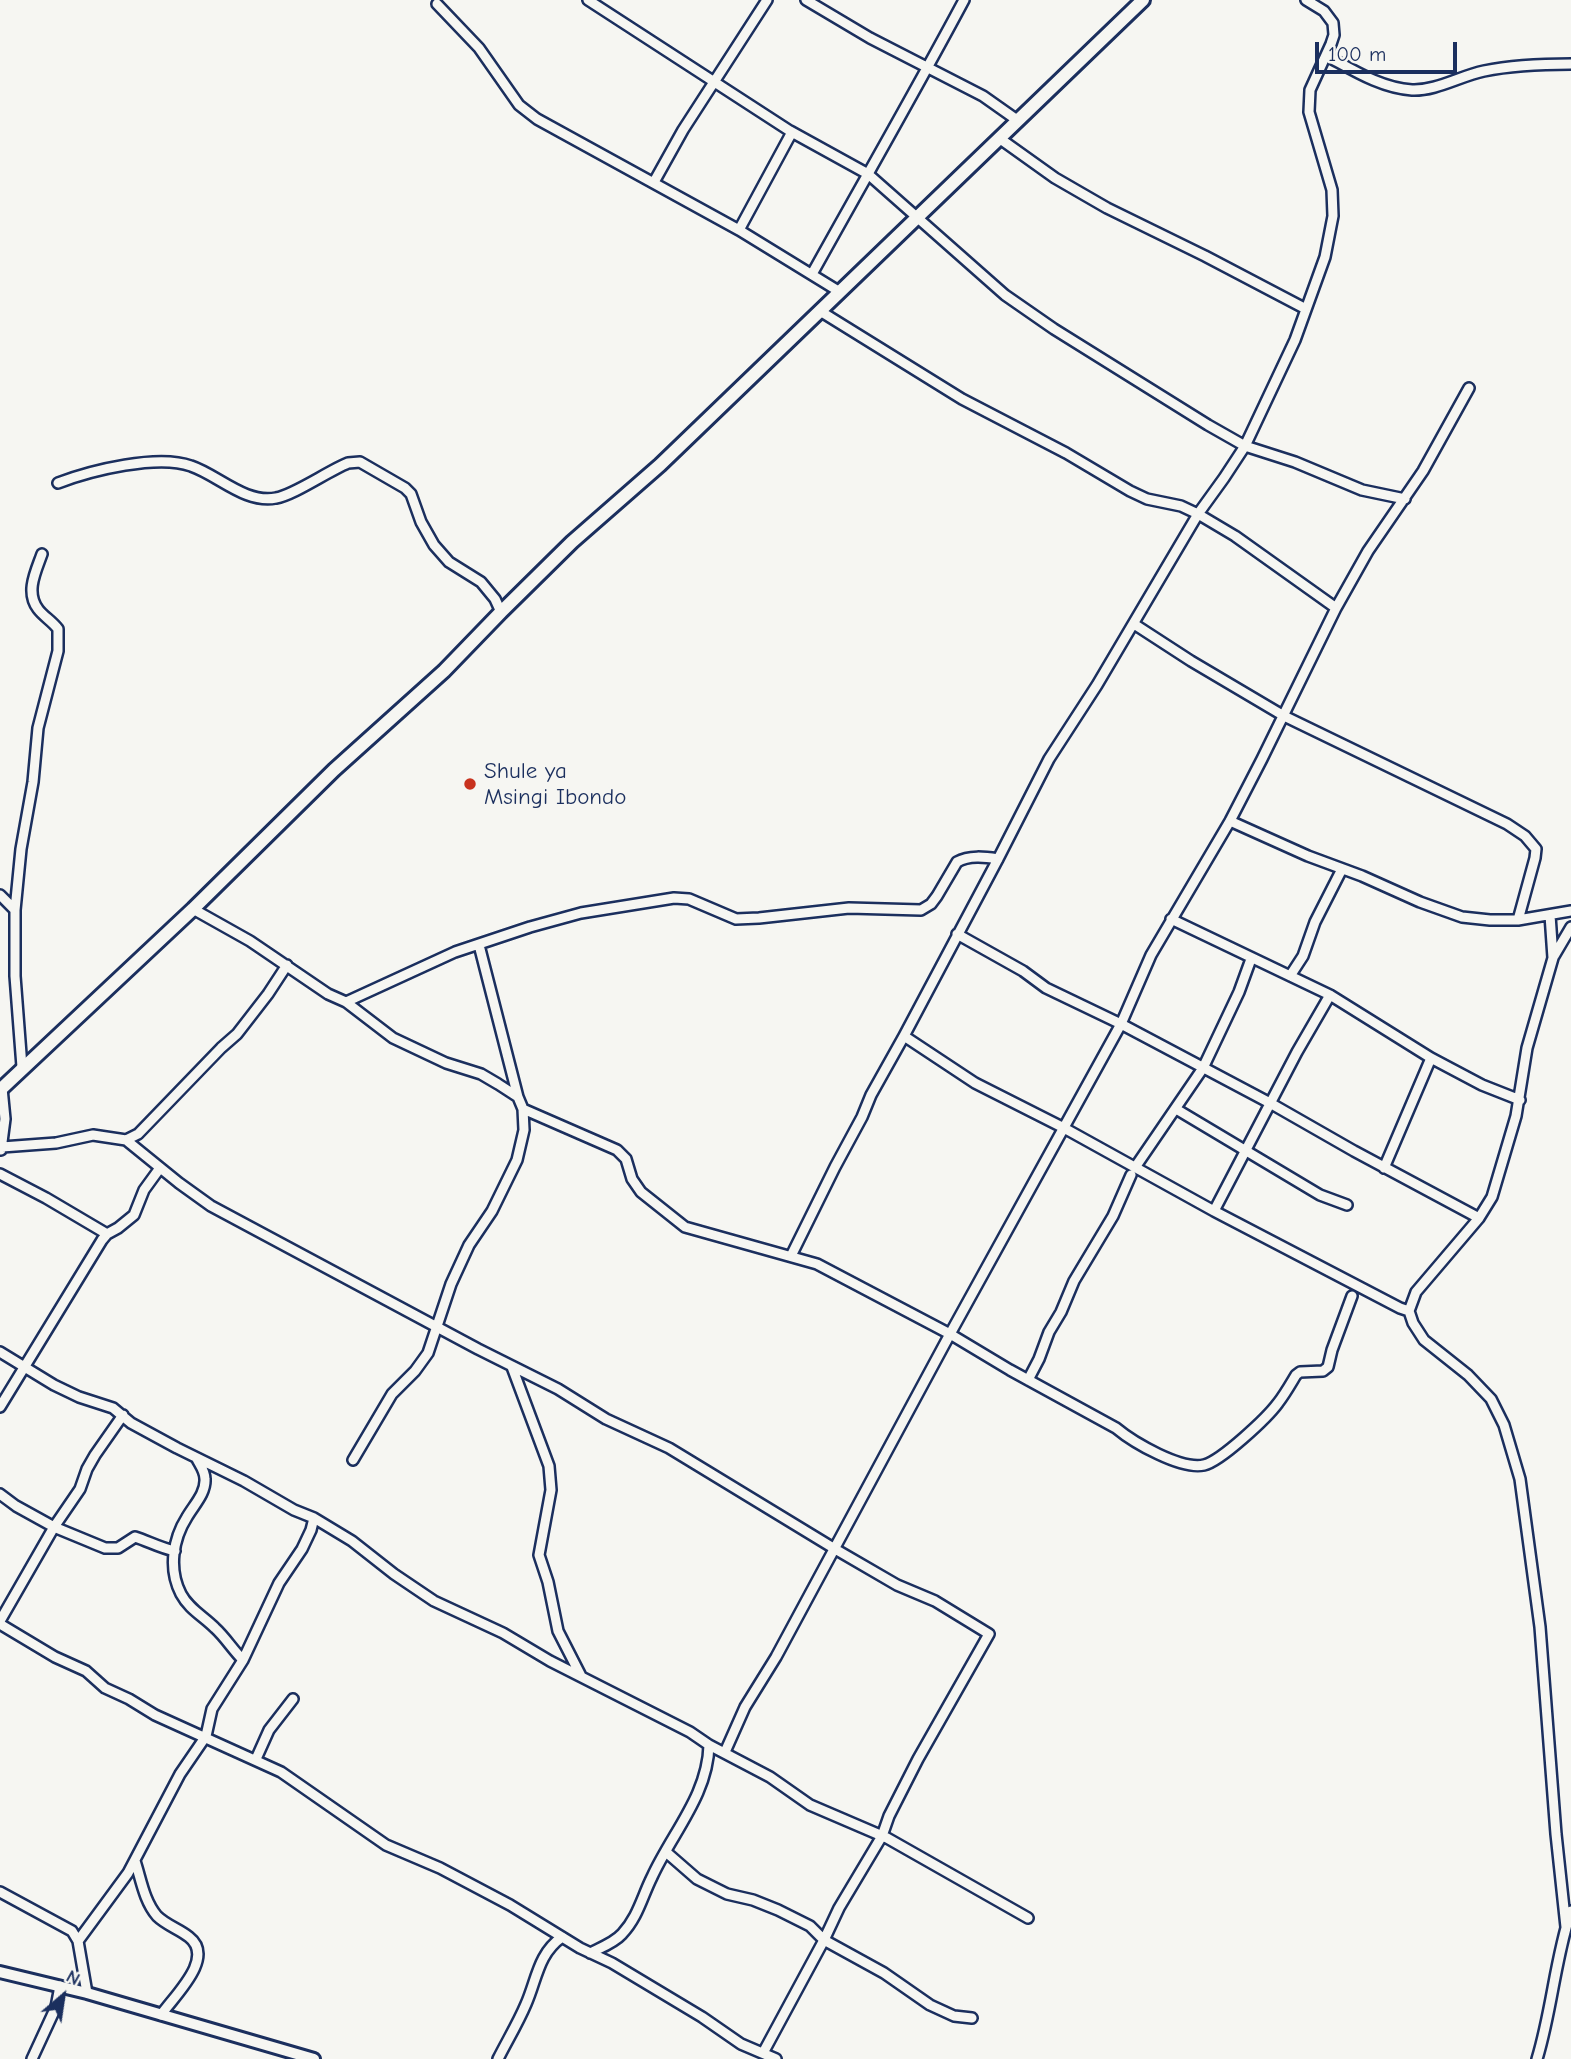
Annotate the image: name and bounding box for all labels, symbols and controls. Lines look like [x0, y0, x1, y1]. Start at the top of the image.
scale bar [1319, 28, 1461, 72]
text: 100 m [1328, 42, 1386, 66]
place label: Shule ya Msingi Ibondo [484, 757, 626, 811]
marker: Shule ya Msingi Ibondo [462, 776, 478, 792]
north arrow [28, 1961, 98, 2031]
text: N [62, 1965, 84, 1990]

